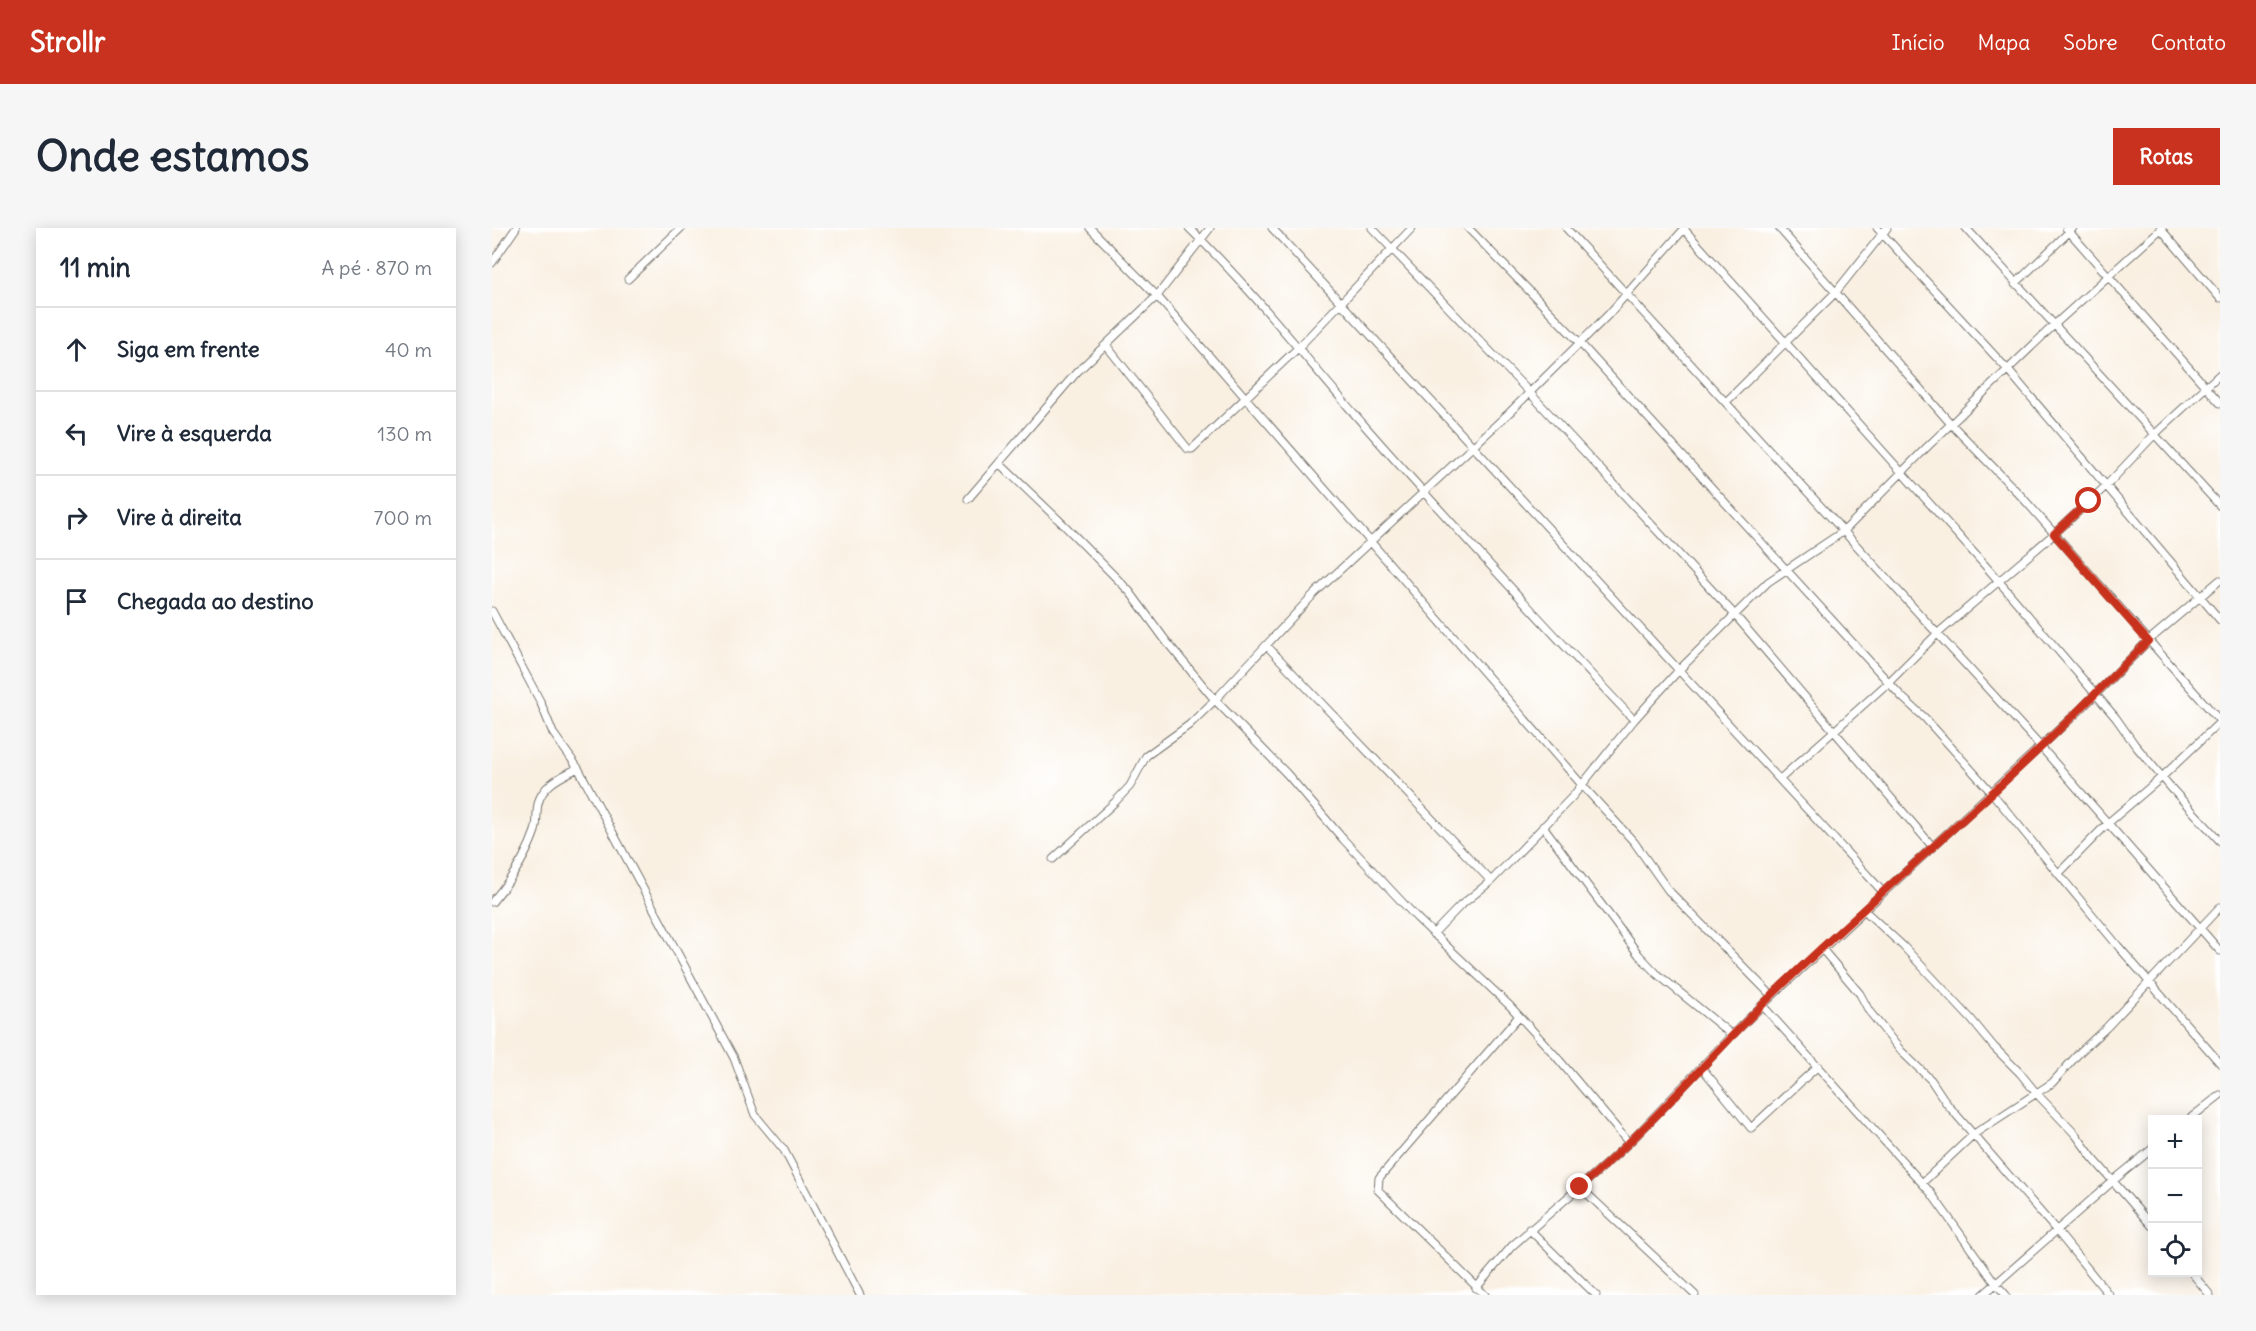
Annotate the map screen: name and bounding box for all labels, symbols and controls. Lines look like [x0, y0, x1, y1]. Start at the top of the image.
text: Strollr [30, 24, 105, 60]
text: Início [1891, 29, 1945, 56]
text: Mapa [1978, 29, 2030, 56]
text: Sobre [2063, 29, 2118, 56]
text: Contato [2151, 29, 2226, 56]
button: Rotas [2113, 128, 2220, 185]
text: Onde estamos [36, 130, 309, 182]
text: 11 min [60, 251, 131, 284]
text: A pé · 870 m [321, 255, 432, 280]
icon: ahead [60, 333, 93, 366]
text: Siga em frente [117, 335, 260, 363]
text: 40 m [385, 337, 432, 362]
icon: left [60, 417, 93, 450]
text: Vire à esquerda [117, 419, 272, 447]
text: 130 m [377, 421, 432, 446]
route start [2075, 487, 2101, 513]
icon: right [60, 501, 93, 534]
text: Vire à direita [117, 503, 242, 531]
text: 700 m [374, 505, 432, 530]
icon: arrive [60, 585, 93, 618]
text: Chegada ao destino [117, 587, 314, 615]
map controls [2148, 1115, 2202, 1277]
button: + [2148, 1115, 2202, 1169]
button: − [2148, 1169, 2202, 1223]
route end [1566, 1173, 1592, 1199]
button: locate [2148, 1223, 2202, 1277]

